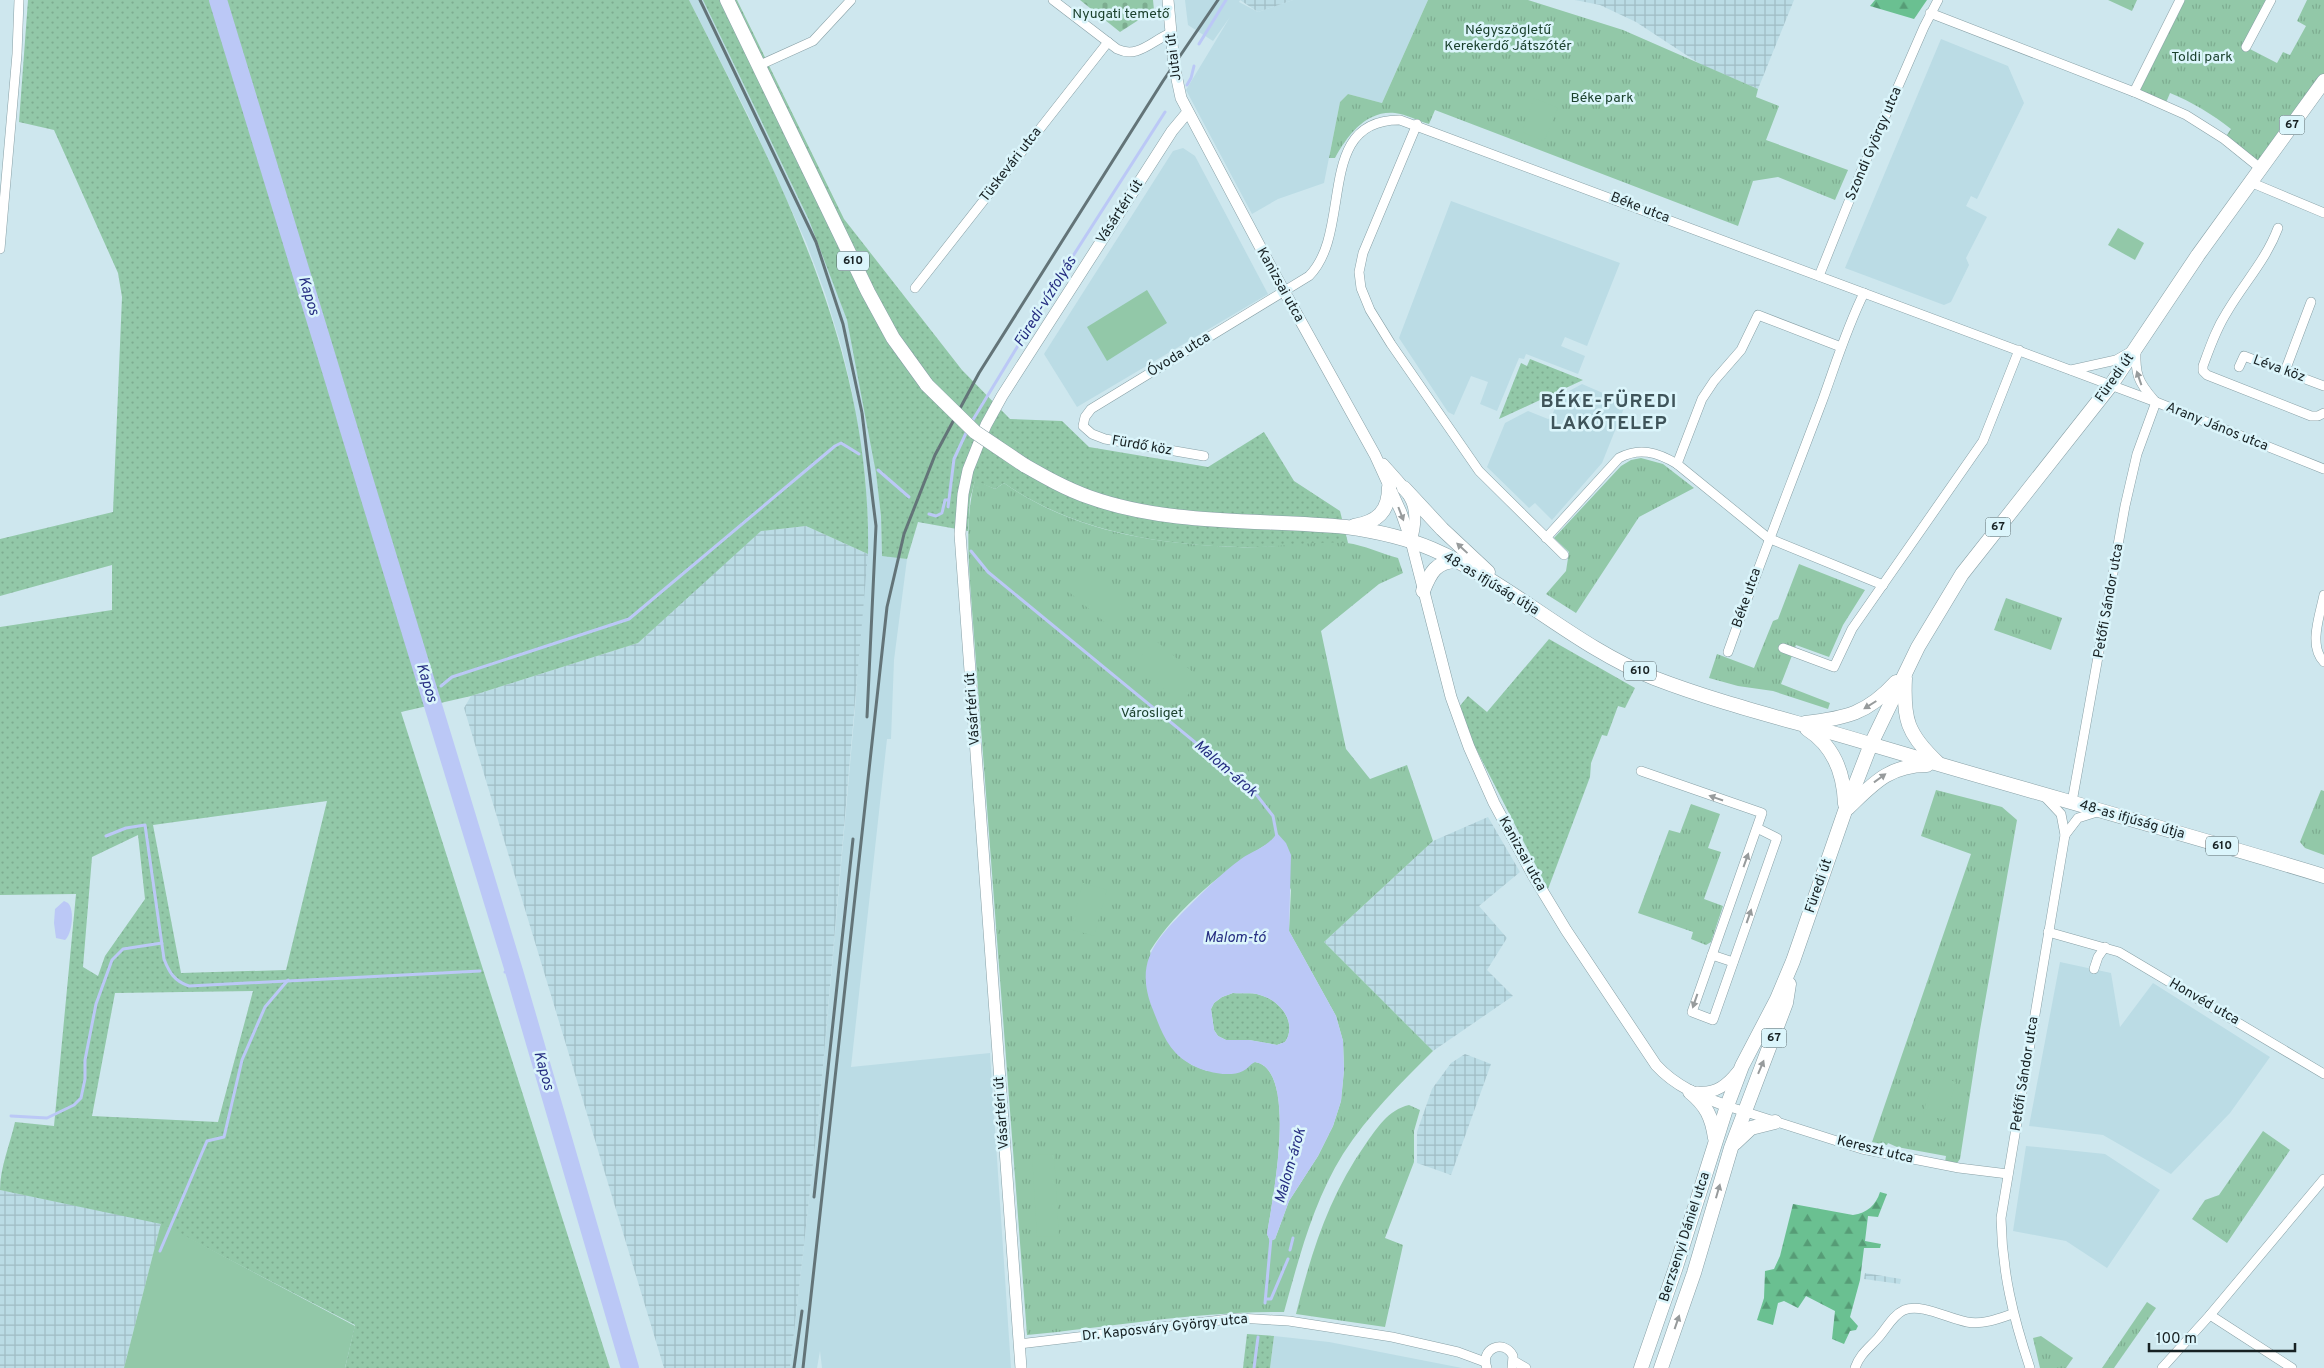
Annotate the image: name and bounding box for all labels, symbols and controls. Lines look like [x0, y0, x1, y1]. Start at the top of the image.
park label: Nyugati temető [1072, 6, 1171, 23]
park label: Négyszögletű Kerekerdő Játszótér [1444, 22, 1572, 55]
street label: Jutai út [1163, 32, 1185, 82]
park label: Toldi park [2171, 49, 2233, 66]
street label: Szondi György utca [1842, 85, 1906, 203]
park label: Béke park [1570, 90, 1634, 107]
road number: 67 [2280, 116, 2304, 134]
street label: Tüskevári utca [976, 124, 1046, 206]
street label: Vásártéri út [1093, 177, 1147, 247]
street label: Béke utca [1608, 189, 1672, 227]
street label: Kanizsai utca [1252, 245, 1308, 325]
road number: 610 [837, 252, 869, 270]
water label: Füredi-vízfolyás [1011, 253, 1082, 351]
water label: Kapos [293, 274, 323, 318]
street label: Óvoda utca [1144, 328, 1214, 381]
street label: Füredi út [2092, 350, 2138, 406]
street label: Léva köz [2250, 352, 2308, 386]
one-way arrow [2135, 370, 2143, 385]
district label: BÉKE-FÜREDI LAKÓTELEP [1541, 389, 1677, 436]
street label: Arany János utca [2163, 399, 2271, 455]
street label: Fürdő köz [1110, 432, 1174, 460]
one-way arrow [1397, 507, 1405, 522]
road number: 67 [1986, 518, 2010, 536]
one-way arrow [1457, 542, 1469, 554]
street label: Petőfi Sándor utca [2091, 542, 2127, 660]
street label: 48-as ifjúság útja [1440, 549, 1542, 619]
street label: Béke utca [1729, 566, 1765, 630]
water label: Kapos [411, 661, 441, 705]
road number: 610 [1624, 661, 1656, 680]
street label: Vásártéri út [962, 672, 984, 746]
one-way arrow [1863, 701, 1876, 710]
park label: Városliget [1121, 705, 1183, 722]
water label: Malom-árok [1190, 737, 1261, 802]
one-way arrow [1873, 773, 1887, 783]
one-way arrow [1708, 794, 1723, 802]
street label: 48-as ifjúság útja [2077, 797, 2187, 843]
street label: Kanizsai utca [1494, 814, 1550, 894]
road number: 610 [2206, 836, 2238, 856]
one-way arrow [1742, 852, 1750, 867]
street label: Füredi út [1802, 857, 1836, 915]
one-way arrow [1745, 908, 1753, 923]
water label: Malom-tó [1204, 929, 1267, 948]
street label: Honvéd utca [2166, 975, 2242, 1029]
one-way arrow [1691, 994, 1699, 1009]
street label: Petőfi Sándor utca [2008, 1015, 2042, 1133]
road number: 67 [1762, 1028, 1786, 1048]
water label: Kapos [528, 1049, 558, 1093]
one-way arrow [1758, 1059, 1766, 1074]
street label: Vásártéri út [991, 1076, 1013, 1150]
water label: Malom-árok [1271, 1126, 1311, 1206]
street label: Kereszt utca [1835, 1132, 1915, 1168]
street label: Berzsenyi Dániel utca [1656, 1170, 1714, 1304]
one-way arrow [1715, 1183, 1723, 1198]
street label: Dr. Kaposváry György utca [1081, 1311, 1249, 1345]
one-way arrow [1674, 1314, 1682, 1329]
scale bar [2149, 1320, 2295, 1352]
text: 100 m [2156, 1330, 2197, 1349]

